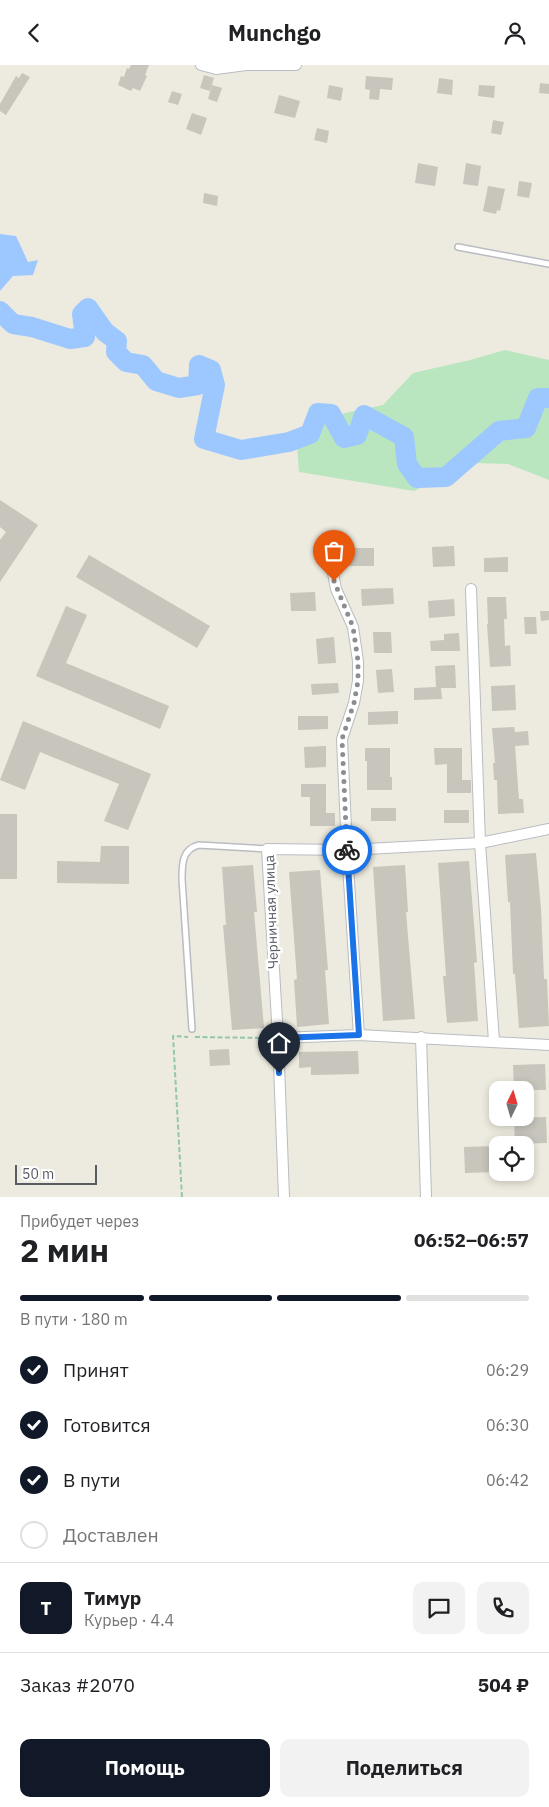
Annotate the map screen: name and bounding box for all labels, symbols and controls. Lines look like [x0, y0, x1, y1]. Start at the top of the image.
text: Munchgo [228, 18, 321, 47]
icon: back [20, 19, 48, 47]
icon: person [501, 19, 529, 47]
pin [313, 530, 355, 581]
icon: bag [320, 537, 348, 565]
courier [322, 825, 372, 875]
icon: bike [333, 836, 361, 864]
street label: Черничная улица [260, 854, 282, 969]
pin [258, 1022, 300, 1073]
icon: home [265, 1029, 293, 1057]
north arrow [489, 1081, 534, 1126]
map controls [489, 1081, 534, 1181]
button: locate [489, 1136, 534, 1181]
scale bar [15, 1162, 98, 1185]
text: 50 m [22, 1165, 54, 1183]
text: Прибудет через [20, 1211, 139, 1231]
text: 06:52–06:57 [414, 1228, 529, 1252]
text: 2 мин [20, 1229, 109, 1271]
text: В пути · 180 m [20, 1309, 128, 1329]
icon: check [20, 1356, 48, 1384]
text: Принят [63, 1358, 129, 1382]
text: 06:29 [486, 1360, 529, 1380]
icon: check [20, 1411, 48, 1439]
text: Готовится [63, 1413, 151, 1437]
text: 06:30 [486, 1415, 529, 1435]
icon: check [20, 1466, 48, 1494]
text: В пути [63, 1468, 121, 1492]
text: 06:42 [486, 1470, 529, 1490]
text: Доставлен [63, 1523, 159, 1547]
button: chat [413, 1582, 465, 1634]
button: phone [477, 1582, 529, 1634]
text: Тимур [84, 1586, 141, 1610]
text: Т [40, 1596, 52, 1620]
text: Курьер · 4.4 [84, 1610, 174, 1630]
text: Заказ #2070 [20, 1673, 135, 1697]
text: 504 ₽ [478, 1673, 529, 1697]
button: Помощь [20, 1739, 270, 1797]
button: Поделиться [280, 1739, 529, 1797]

